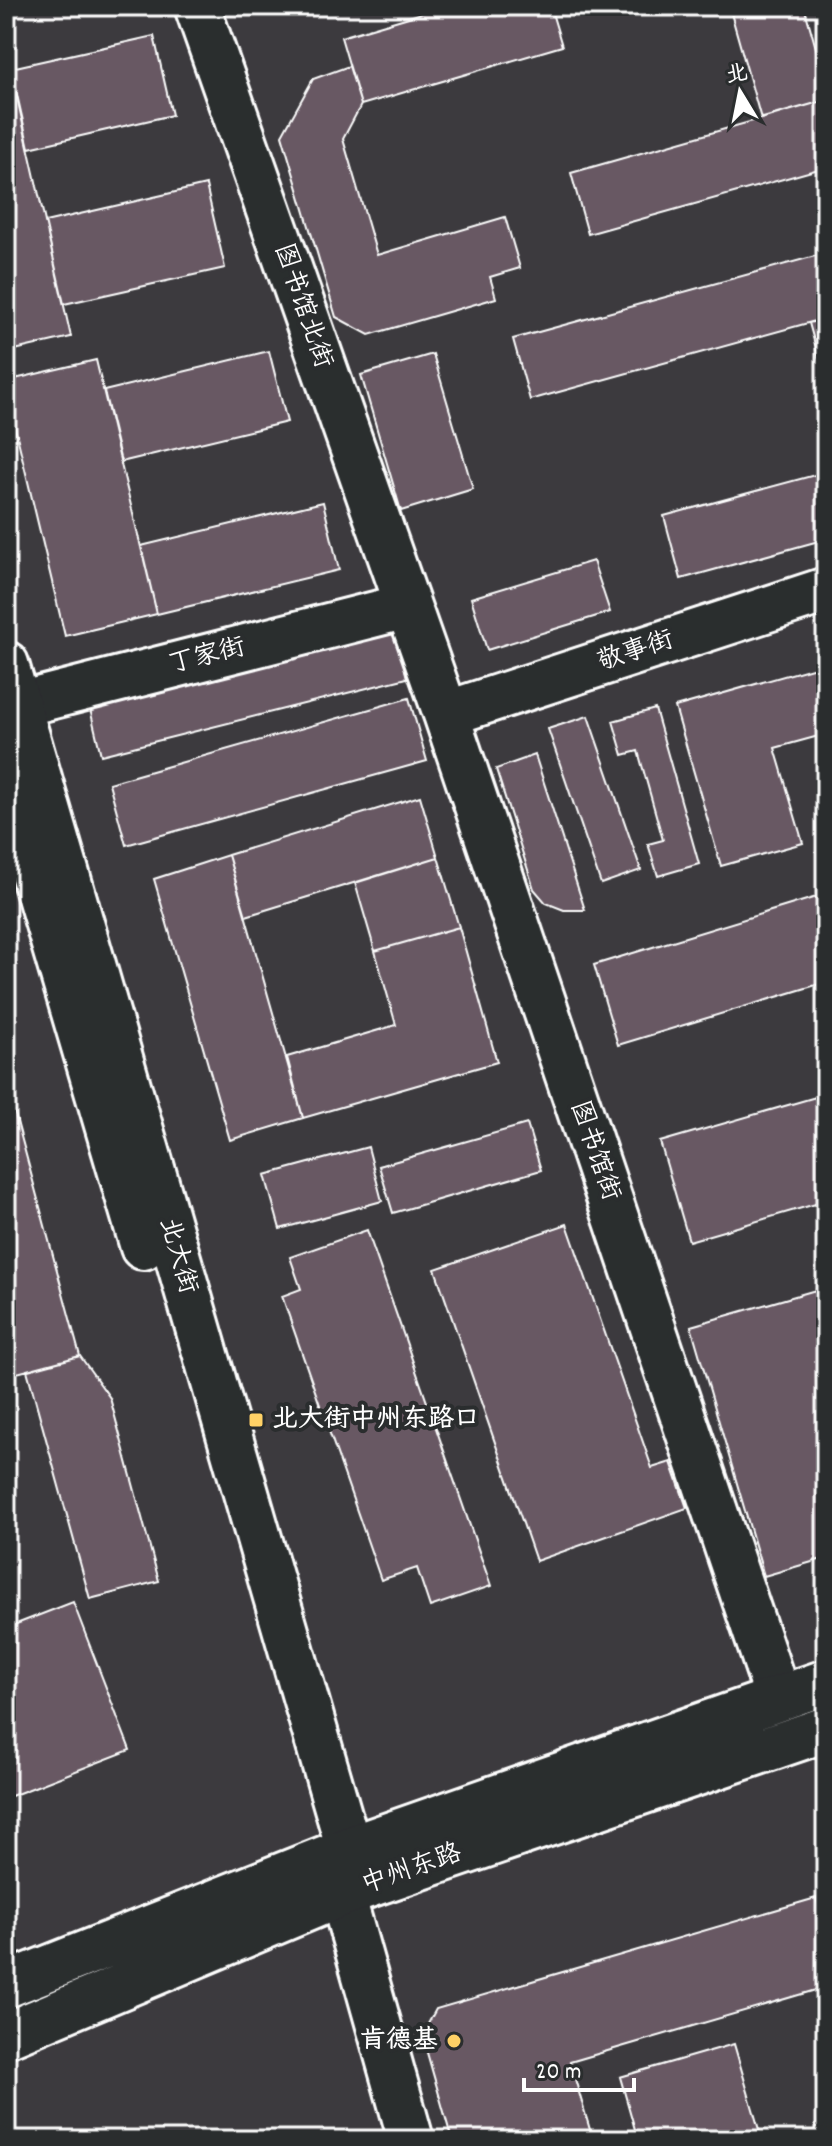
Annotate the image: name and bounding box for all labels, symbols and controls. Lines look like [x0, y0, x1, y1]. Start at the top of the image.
north arrow [700, 52, 780, 132]
text: 北 [724, 59, 751, 93]
street label: 图书馆北街 [263, 239, 341, 373]
street label: 敬事街 [593, 622, 679, 682]
street label: 丁家街 [165, 630, 249, 684]
street label: 图书馆街 [560, 1096, 628, 1206]
street label: 北大街 [148, 1213, 206, 1299]
place label: 北大街中州东路口 [272, 1402, 480, 1439]
marker: 北大街中州东路口 [247, 1411, 265, 1429]
street label: 中州东路 [357, 1836, 467, 1904]
place label: 肯德基 [360, 2023, 438, 2060]
marker: 肯德基 [445, 2032, 463, 2050]
scale bar [524, 2042, 634, 2092]
text: 20 m [536, 2056, 582, 2090]

